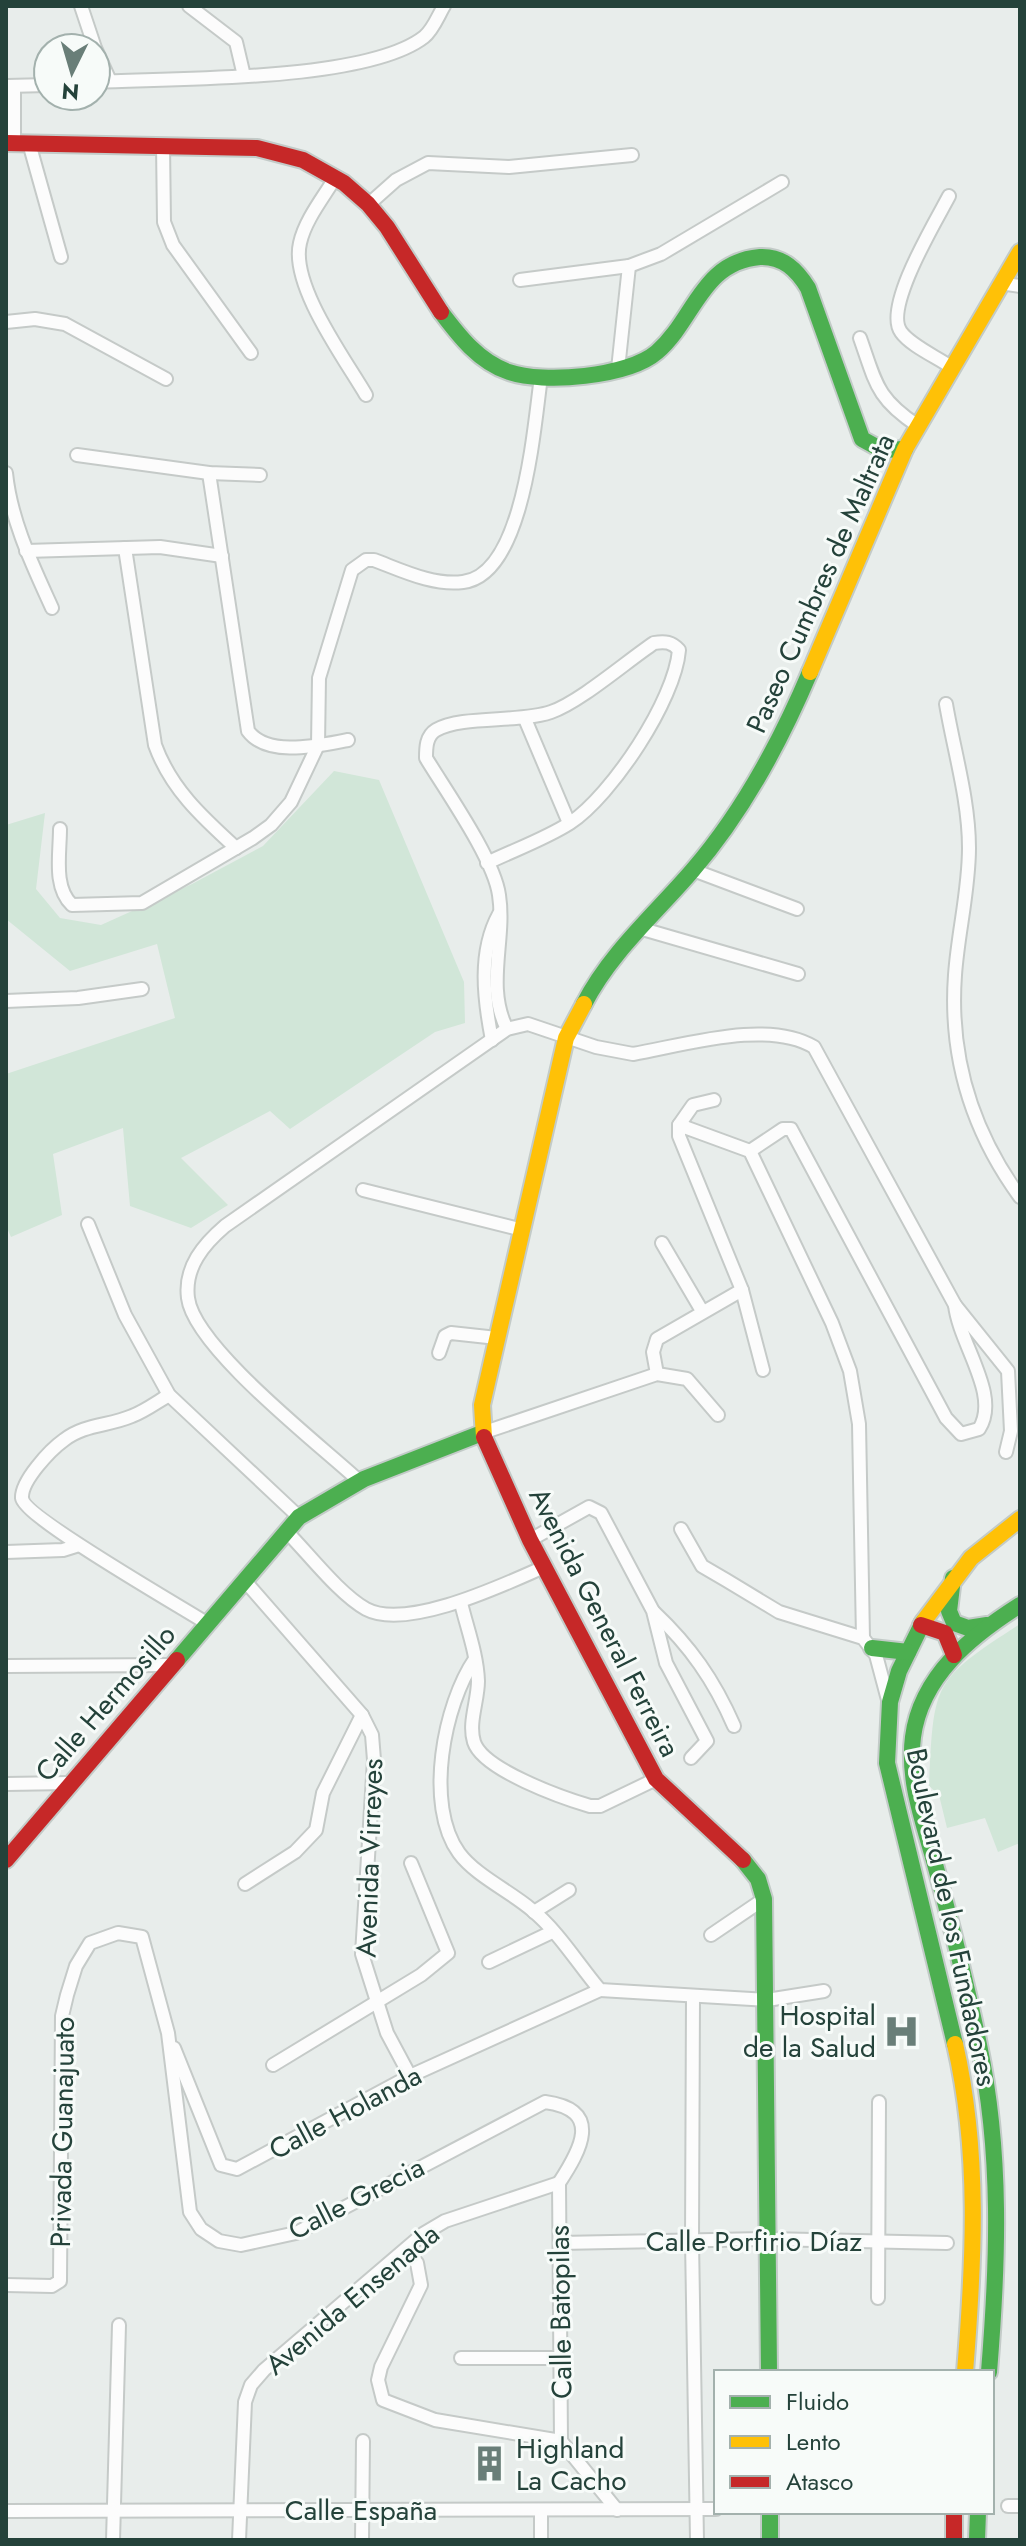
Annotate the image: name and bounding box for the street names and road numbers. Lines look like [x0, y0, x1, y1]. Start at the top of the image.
street label: Paseo Cumbres de Maltrata [736, 427, 905, 739]
street label: Avenida General Ferreira [519, 1480, 690, 1764]
street label: Calle Hermosillo [26, 1616, 185, 1791]
street label: Boulevard de los Fundadores [896, 1744, 1007, 2090]
street label: Avenida Virreyes [346, 1758, 393, 1958]
street label: Privada Guanajuato [40, 2016, 85, 2248]
street label: Calle Holanda [262, 2055, 429, 2170]
street label: Calle Grecia [281, 2147, 431, 2250]
street label: Avenida Ensenada [256, 2214, 448, 2385]
street label: Calle Porfirio Díaz [646, 2221, 862, 2262]
street label: Calle Batopilas [538, 2225, 583, 2399]
street label: Calle España [285, 2490, 437, 2531]

